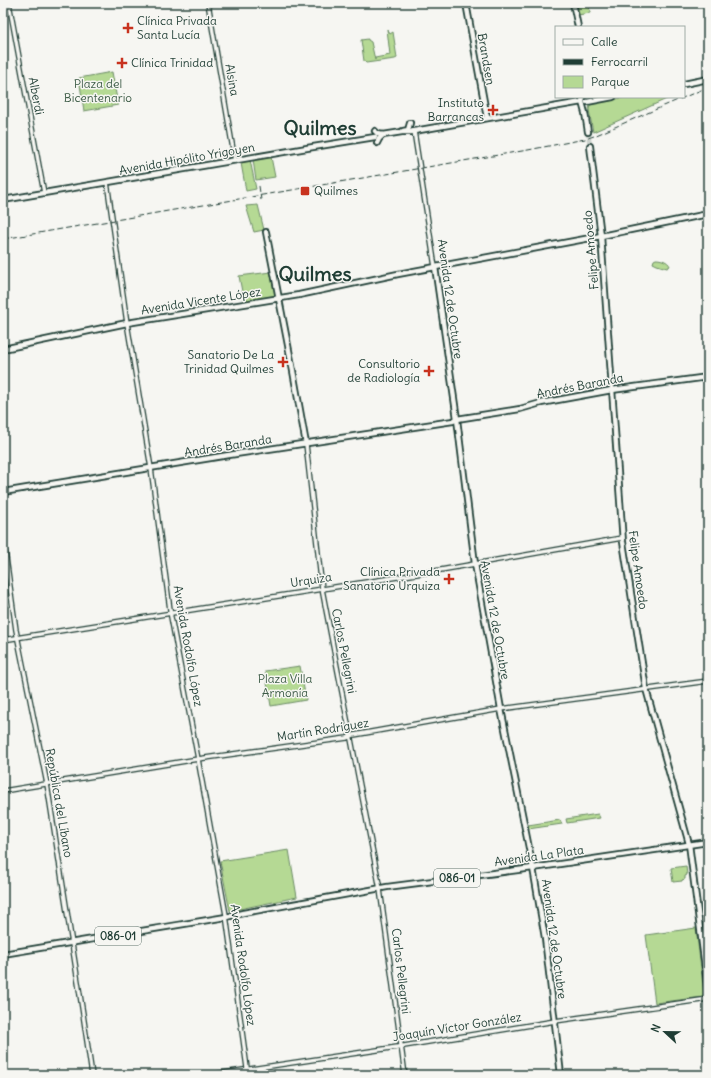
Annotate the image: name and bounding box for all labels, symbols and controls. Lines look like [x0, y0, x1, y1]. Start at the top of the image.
place label: Clínica Privada Santa Lucía [137, 13, 217, 42]
marker: Clínica Privada Santa Lucía [122, 22, 134, 34]
legend [555, 26, 685, 98]
street label: Brandsen [475, 32, 498, 86]
text: Calle [591, 34, 618, 49]
text: Ferrocarril [591, 54, 648, 69]
place label: Clínica Trinidad [131, 55, 213, 70]
marker: Clínica Trinidad [116, 57, 128, 69]
street label: Alsina [222, 63, 243, 97]
text: Parque [591, 74, 630, 89]
street label: Alberdi [26, 76, 47, 116]
park label: Plaza del Bicentenario [64, 76, 132, 105]
place label: Instituto Barrancas [428, 95, 484, 124]
marker: Instituto Barrancas [487, 104, 499, 116]
district label: Quilmes [283, 115, 357, 140]
street label: Avenida Hipólito Yrigoyen [118, 139, 256, 178]
place label: Quilmes [314, 183, 358, 198]
marker: Quilmes [299, 185, 311, 197]
street label: Felipe Amoedo [580, 210, 601, 290]
street label: Avenida 12 de Octubre [435, 238, 466, 360]
district label: Quilmes [278, 261, 352, 286]
street label: Avenida Vicente López [140, 284, 262, 317]
place label: Sanatorio De La Trinidad Quilmes [184, 347, 274, 376]
marker: Sanatorio De La Trinidad Quilmes [277, 356, 289, 368]
place label: Consultorio de Radiología [347, 356, 420, 385]
marker: Consultorio de Radiología [423, 365, 435, 377]
street label: Andrés Baranda [535, 370, 625, 401]
street label: Andrés Baranda [183, 431, 273, 460]
street label: Felipe Amoedo [626, 530, 651, 611]
street label: Avenida 12 de Octubre [478, 559, 513, 681]
place label: Clínica Privada Sanatorio Urquiza [343, 564, 440, 593]
street label: Urquiza [289, 569, 333, 590]
marker: Clínica Privada Sanatorio Urquiza [443, 573, 455, 585]
street label: Avenida Rodolfo López [170, 584, 207, 708]
street label: Carlos Pellegrini [329, 607, 360, 695]
park label: Plaza Villa Armonía [258, 671, 312, 700]
street label: Martín Rodríguez [276, 715, 370, 744]
street label: República del Líbano [42, 747, 77, 859]
street label: Avenida La Plata [493, 842, 585, 869]
road number: 086-01 [434, 869, 480, 887]
street label: Avenida 12 de Octubre [539, 878, 570, 1000]
street label: Avenida Rodolfo López [228, 903, 259, 1027]
road number: 086-01 [95, 927, 141, 945]
street label: Carlos Pellegrini [389, 927, 414, 1015]
street label: Joaquín Víctor González [391, 1009, 523, 1044]
north arrow [645, 1012, 685, 1052]
text: N [648, 1022, 664, 1034]

